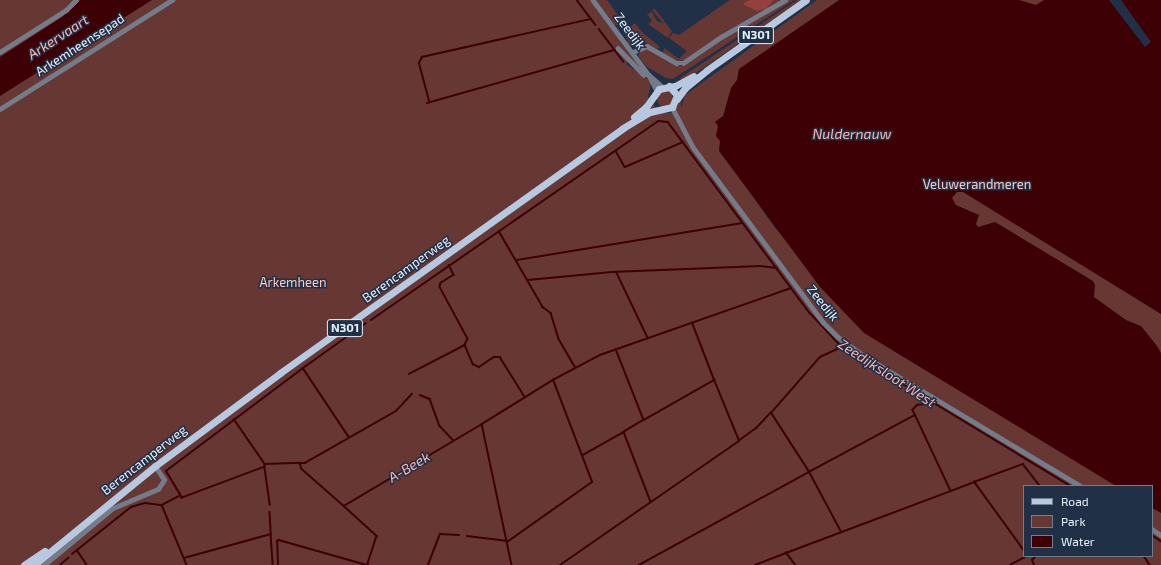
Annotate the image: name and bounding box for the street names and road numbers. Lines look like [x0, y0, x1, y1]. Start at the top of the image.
street label: Arkemheensepad [33, 10, 127, 80]
street label: Zeedijk [611, 10, 649, 52]
road number: N301 [737, 25, 775, 45]
street label: Berencamperweg [359, 232, 453, 306]
street label: Zeedijk [804, 282, 842, 324]
road number: N301 [326, 318, 364, 338]
street label: Berencamperweg [98, 422, 190, 498]

